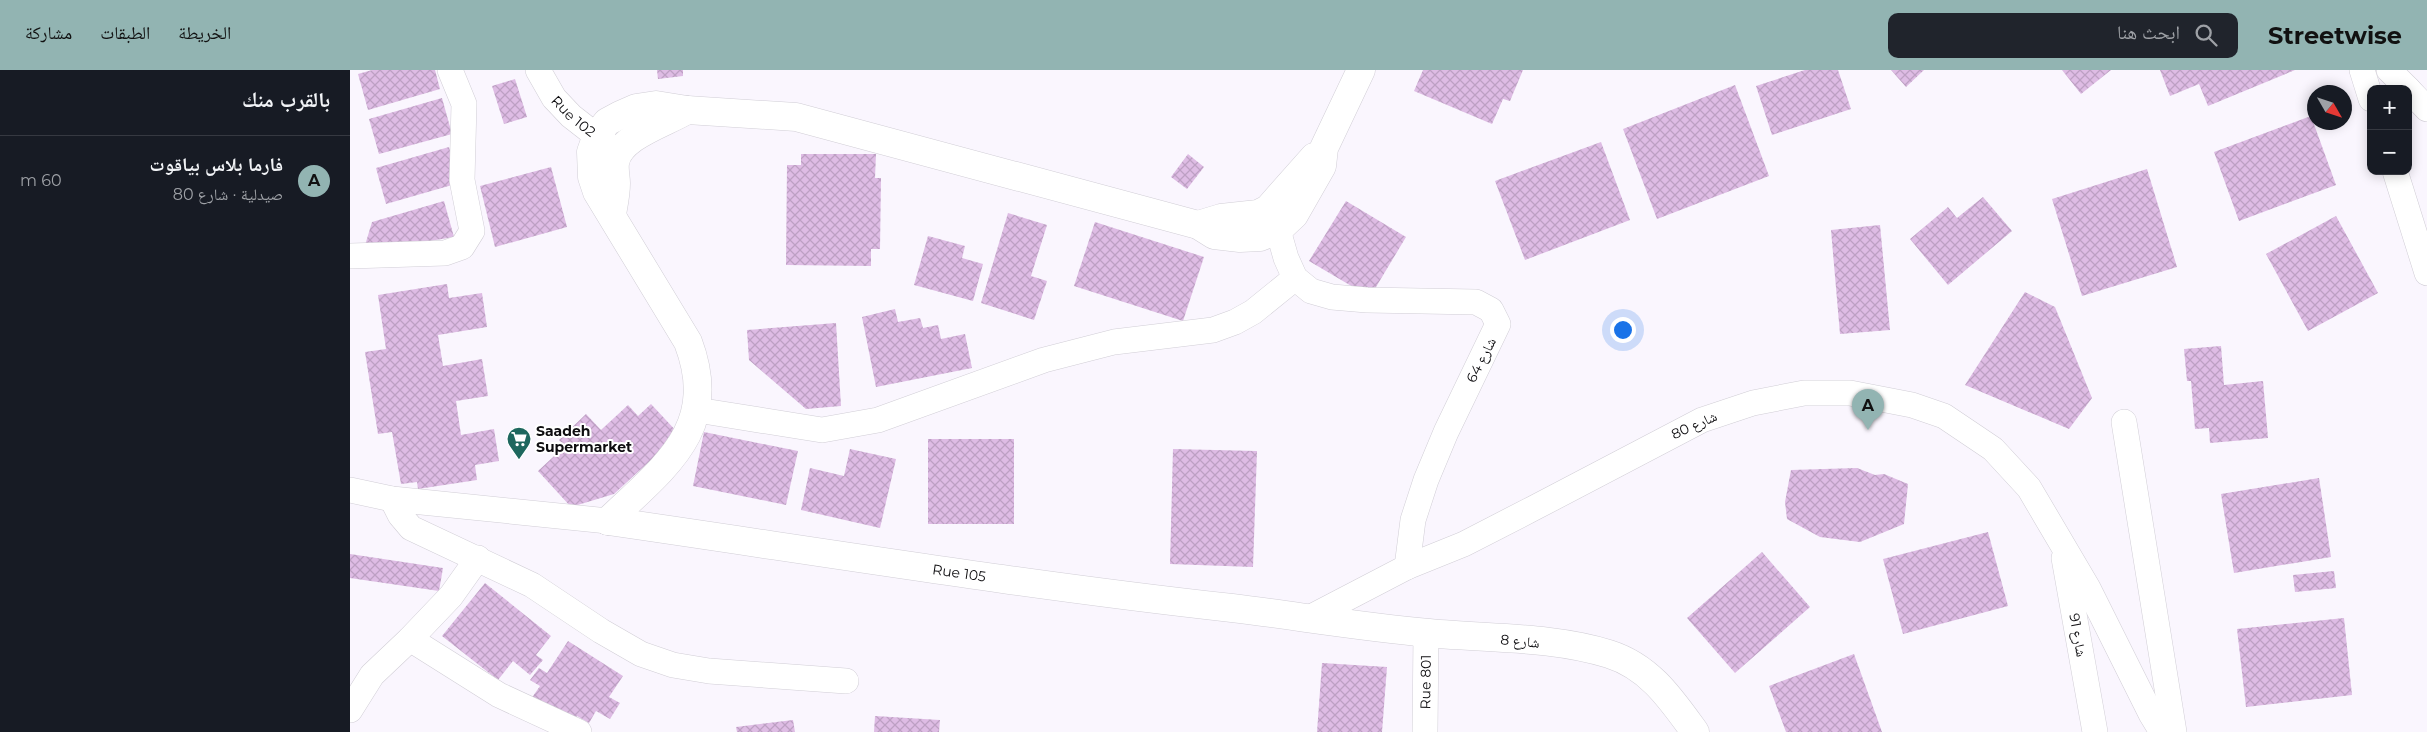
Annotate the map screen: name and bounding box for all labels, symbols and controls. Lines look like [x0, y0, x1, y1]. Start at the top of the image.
search box [1888, 13, 2238, 58]
text: ابحث هنا [2117, 21, 2180, 44]
icon: search [2192, 21, 2220, 49]
text: Streetwise [2268, 21, 2402, 50]
text: مشاركة [25, 22, 72, 44]
text: الطبقات [100, 22, 150, 44]
text: الخريطة [178, 22, 231, 44]
north arrow [2307, 85, 2352, 130]
map controls [2367, 85, 2412, 175]
button: + [2367, 85, 2412, 130]
text: بالقرب منك [242, 87, 330, 112]
street label: Rue 102 [547, 92, 599, 141]
button: − [2367, 130, 2412, 175]
text: فارما بلاس بياقوت [149, 153, 283, 176]
text: 60 m [20, 171, 62, 190]
text: A [308, 171, 320, 190]
text: صيدلية · شارع 80 [173, 185, 283, 204]
your location [1610, 317, 1636, 343]
street label: شارع 64 [1462, 334, 1501, 386]
pin: A [1852, 389, 1884, 430]
street label: شارع 80 [1668, 407, 1720, 444]
place label: Saadeh Supermarket [536, 422, 632, 456]
supermarket icon: Saadeh Supermarket [506, 426, 532, 460]
street label: Rue 105 [931, 560, 987, 586]
street label: شارع 91 [2064, 612, 2091, 658]
street label: شارع 8 [1500, 630, 1540, 653]
street label: Rue 801 [1416, 654, 1435, 710]

